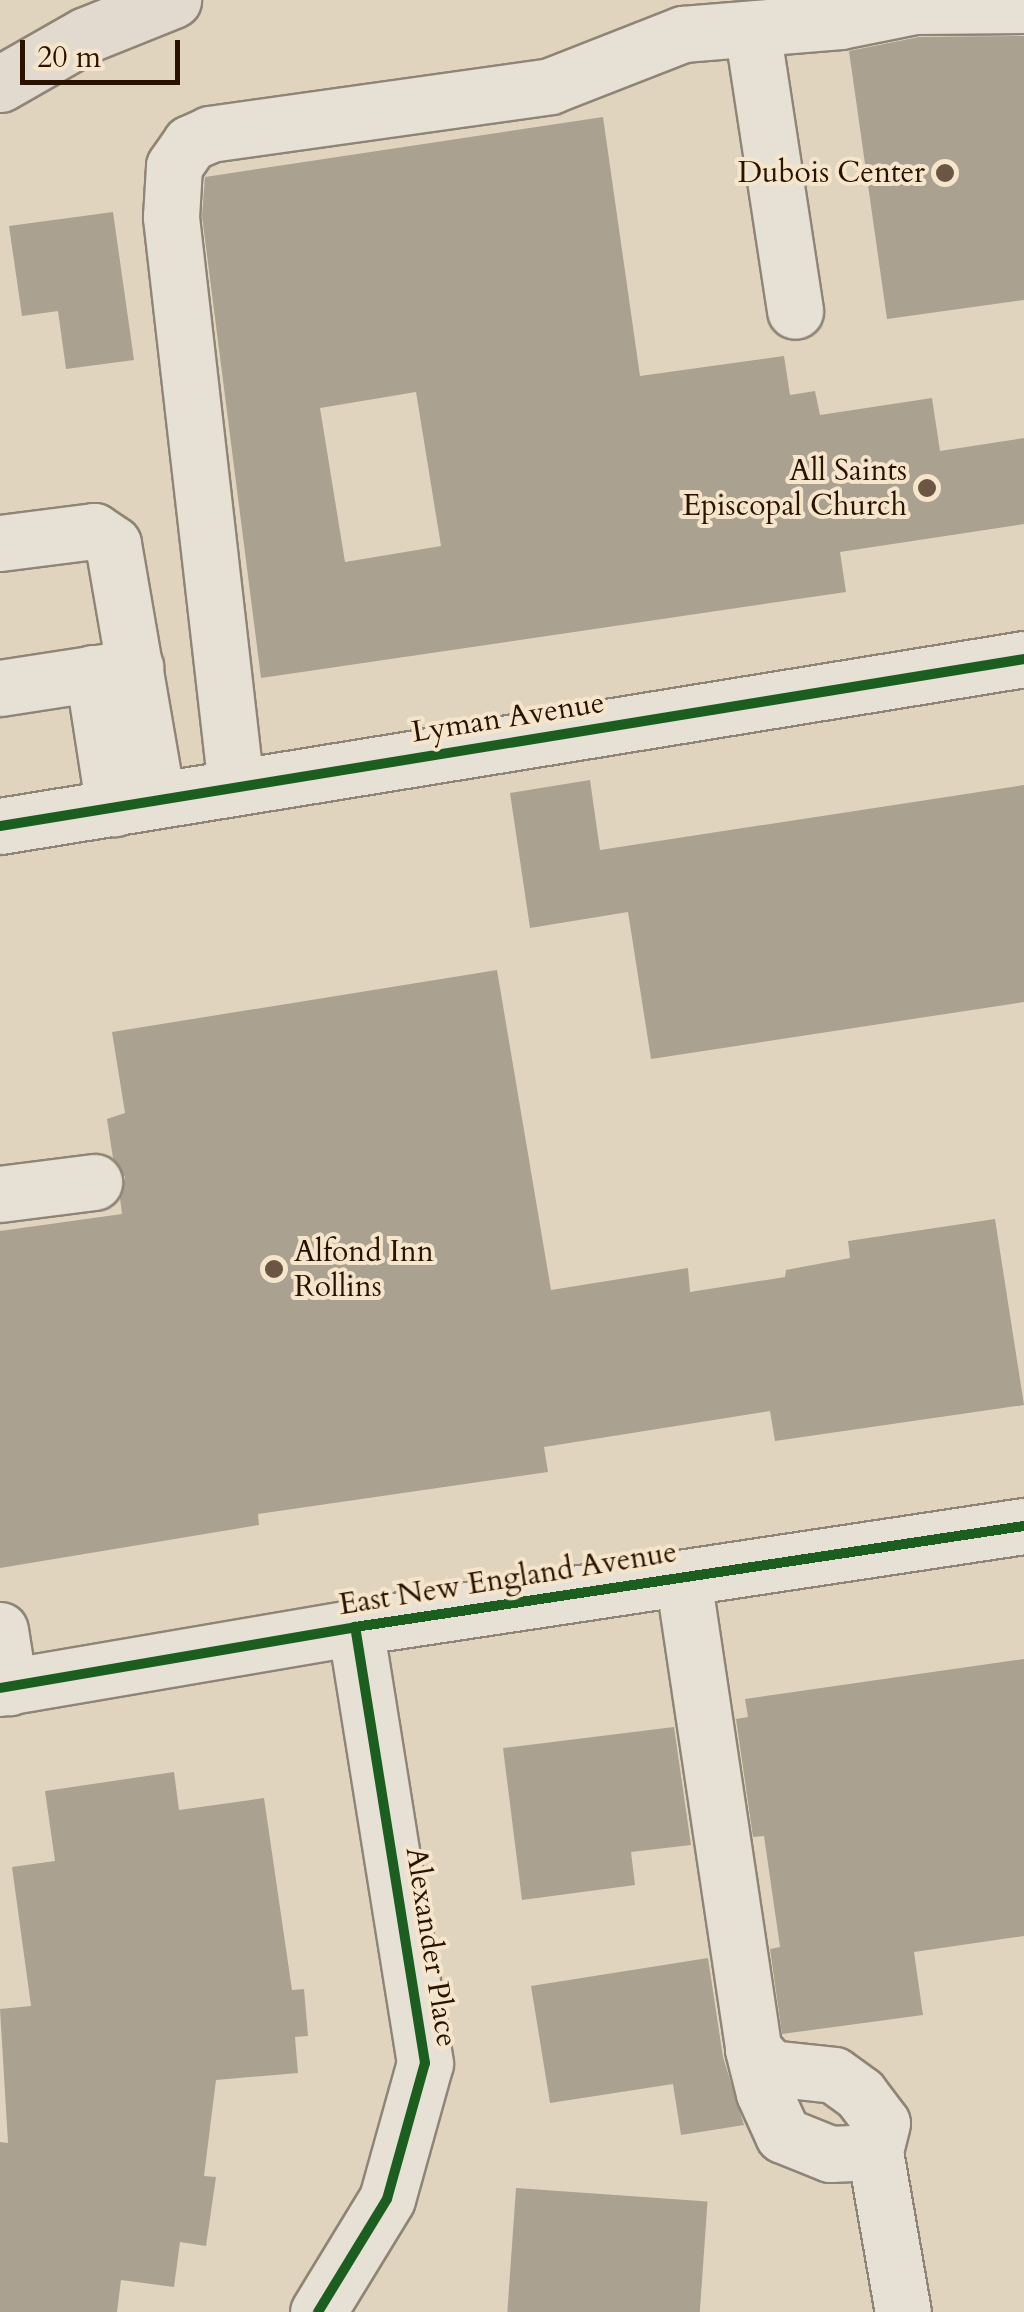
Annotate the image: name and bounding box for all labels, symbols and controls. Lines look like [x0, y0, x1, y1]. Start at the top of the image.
scale bar [25, 20, 185, 82]
text: 20 m [37, 37, 101, 78]
place label: Dubois Center [738, 155, 925, 191]
marker: Dubois Center [934, 162, 956, 184]
place label: All Saints Episcopal Church [683, 453, 907, 524]
marker: All Saints Episcopal Church [916, 477, 938, 499]
street label: Lyman Avenue [409, 685, 607, 751]
place label: Alfond Inn Rollins [294, 1234, 434, 1304]
marker: Alfond Inn Rollins [263, 1258, 285, 1280]
street label: East New England Avenue [336, 1534, 680, 1624]
street label: Alexander Place [397, 1845, 465, 2049]

